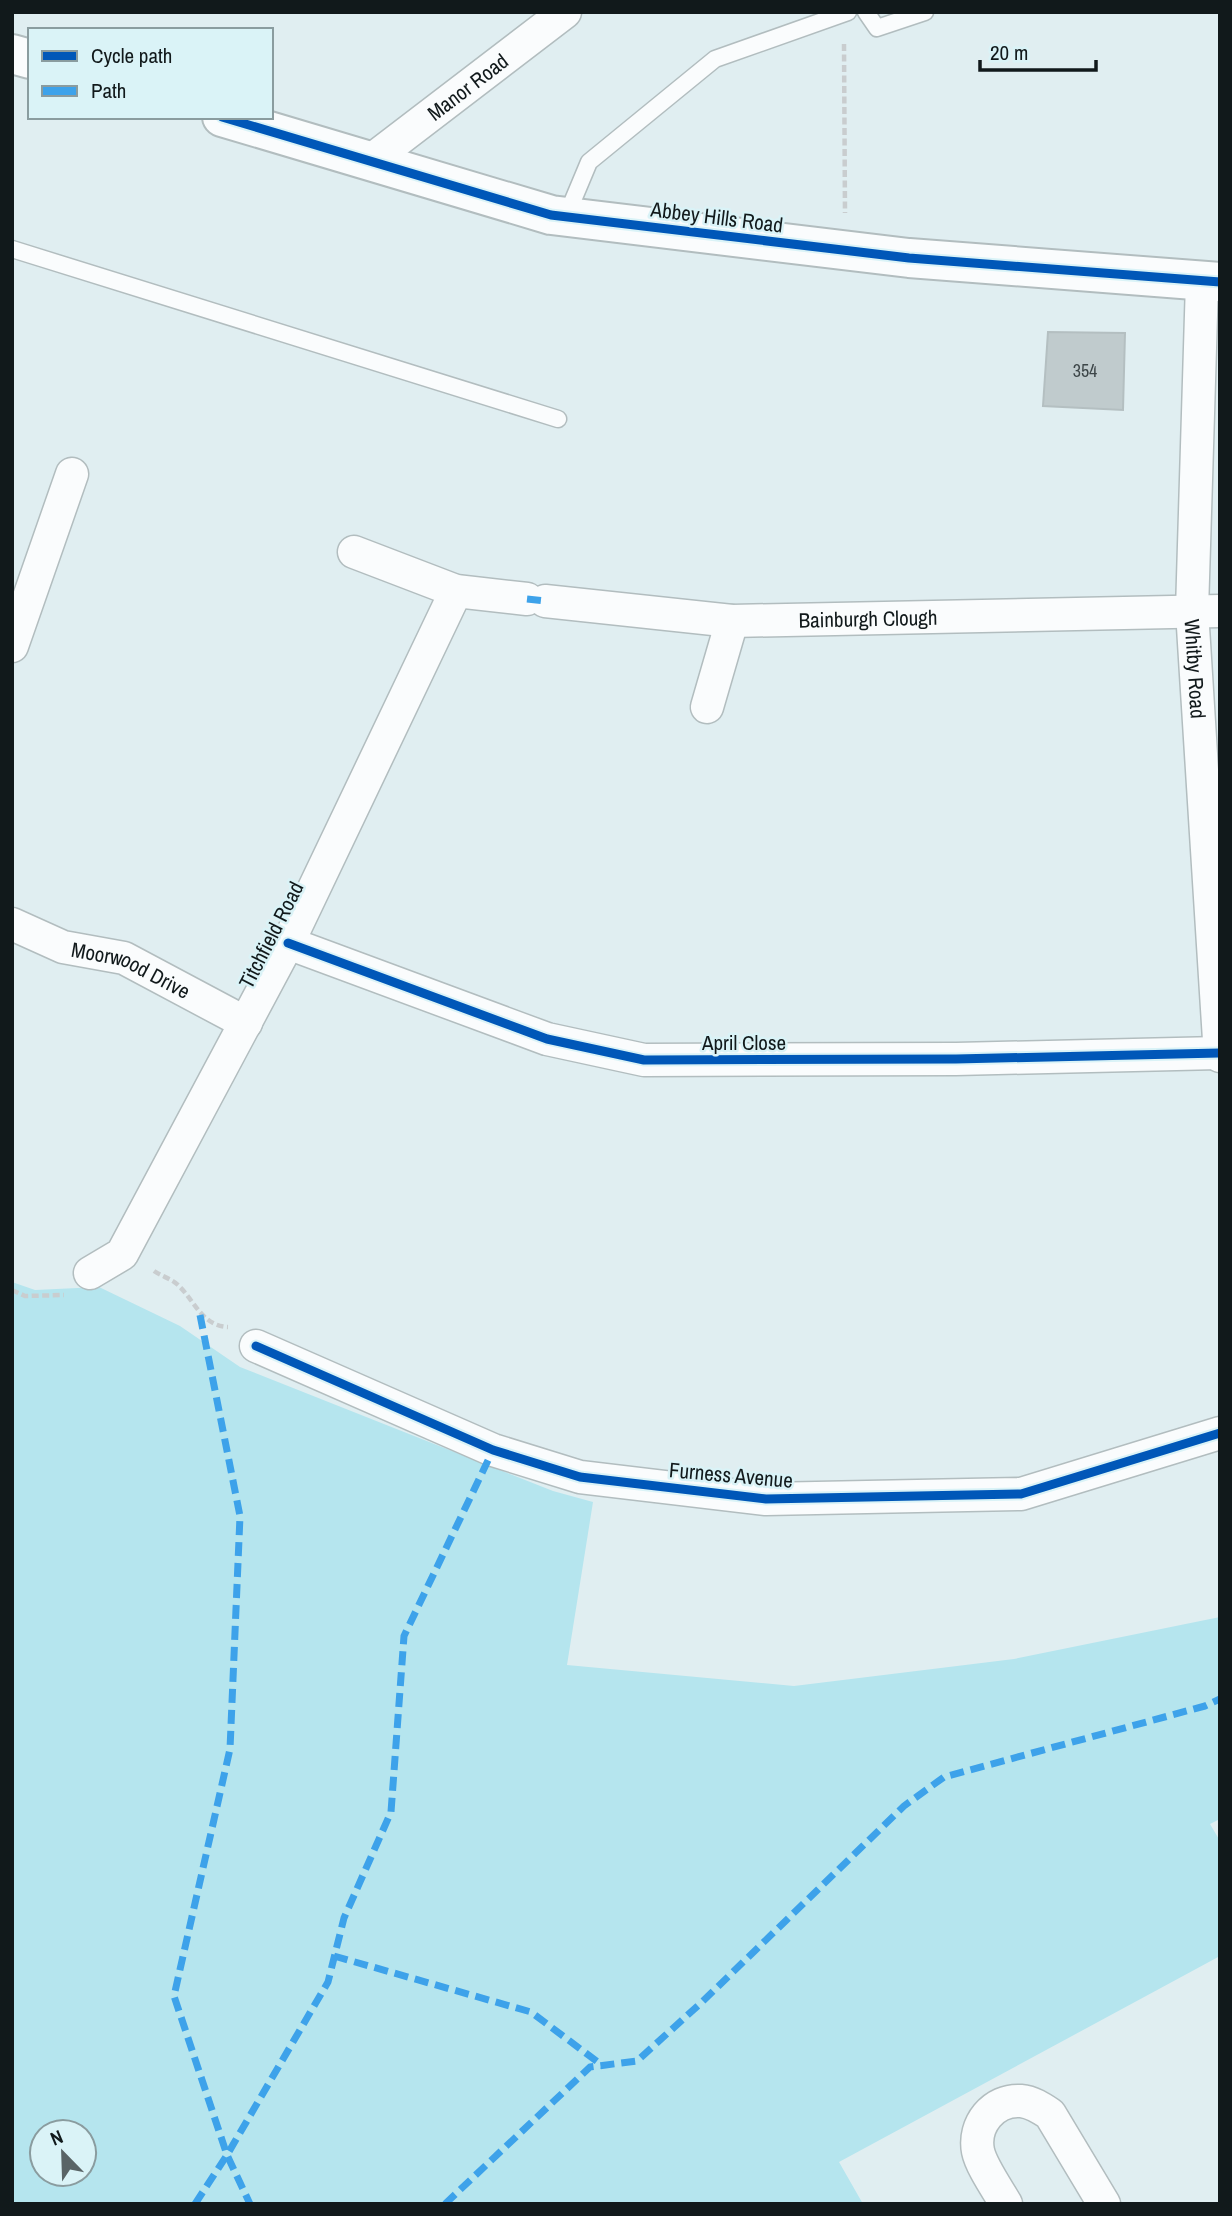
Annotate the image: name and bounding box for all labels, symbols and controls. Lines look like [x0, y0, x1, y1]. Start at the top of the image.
legend [28, 28, 273, 119]
scale bar [980, 28, 1096, 72]
text: 20 m [990, 38, 1028, 67]
text: Cycle path [91, 41, 172, 70]
street label: Manor Road [421, 46, 514, 127]
text: Path [91, 76, 126, 105]
street label: Abbey Hills Road [648, 194, 785, 239]
house number: 354 [1073, 358, 1097, 383]
street label: Bainburgh Clough [798, 602, 938, 634]
street label: Whitby Road [1178, 618, 1213, 719]
street label: Titchfield Road [232, 877, 310, 993]
street label: Moorwood Drive [69, 934, 195, 1005]
street label: April Close [701, 1028, 786, 1057]
street label: Furness Avenue [668, 1455, 794, 1495]
north arrow [28, 2118, 98, 2188]
text: N [46, 2123, 67, 2152]

